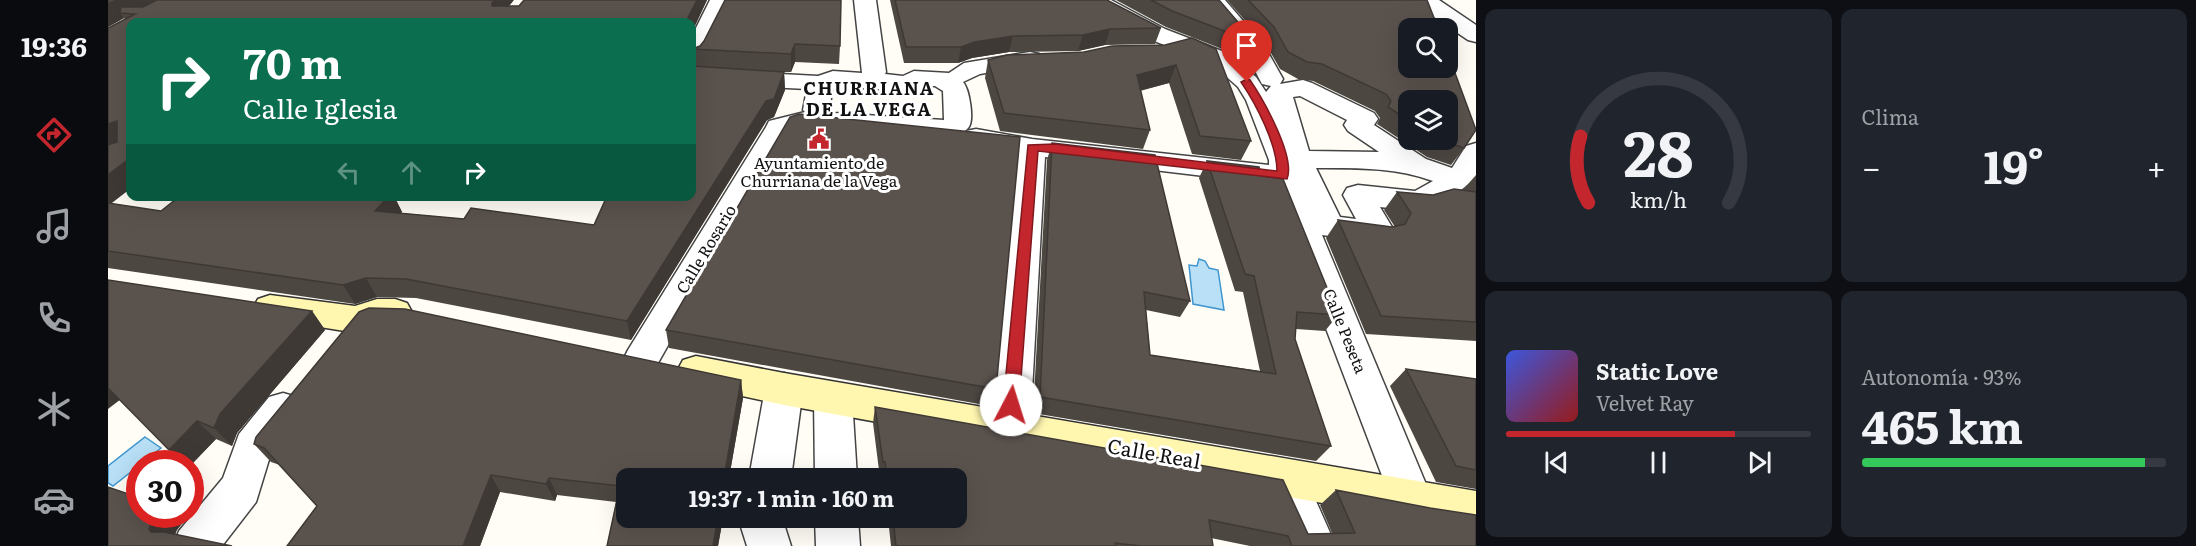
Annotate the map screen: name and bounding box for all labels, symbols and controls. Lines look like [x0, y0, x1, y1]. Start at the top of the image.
map controls [1398, 18, 1458, 150]
button: search [1398, 18, 1458, 78]
pin [1221, 20, 1272, 82]
text: 19:36 [21, 25, 87, 65]
icon: arrive [1230, 29, 1263, 62]
text: 70 m [243, 30, 342, 92]
icon: right [144, 42, 222, 120]
district label: CHURRIANA DE LA VEGA [803, 74, 935, 122]
text: Calle Iglesia [243, 87, 397, 127]
button: layers [1398, 90, 1458, 150]
text: Clima [1862, 101, 1919, 131]
text: 28 [1623, 104, 1693, 196]
icon: directions [33, 114, 75, 156]
public building icon: Ayuntamiento de Churriana de la Vega [807, 127, 831, 151]
text: 19° [1984, 131, 2044, 198]
text: − [1862, 141, 1881, 190]
text: + [2147, 141, 2166, 190]
place label: Ayuntamiento de Churriana de la Vega [741, 150, 898, 192]
icon: left [332, 156, 365, 189]
icon: ahead [395, 156, 428, 189]
icon: right [458, 156, 491, 189]
text: km/h [1630, 183, 1687, 215]
street label: Calle Rosario [669, 199, 741, 297]
icon: music [33, 205, 75, 247]
street label: Calle Peseta [1318, 285, 1374, 377]
icon: phone [33, 297, 75, 339]
text: Static Love [1596, 354, 1718, 387]
text: Autonomía · 93% [1862, 361, 2021, 391]
position arrow [979, 373, 1043, 437]
text: Velvet Ray [1596, 387, 1694, 417]
icon: climate [33, 388, 75, 430]
text: 465 km [1862, 391, 2023, 458]
street label: Calle Real [1106, 429, 1203, 475]
icon: previous [1540, 446, 1573, 479]
icon: pause [1642, 446, 1675, 479]
icon: next [1743, 446, 1776, 479]
speed limit sign: 30 [126, 450, 204, 528]
icon: car [33, 479, 75, 521]
text: 19:37 · 1 min · 160 m [689, 481, 894, 514]

